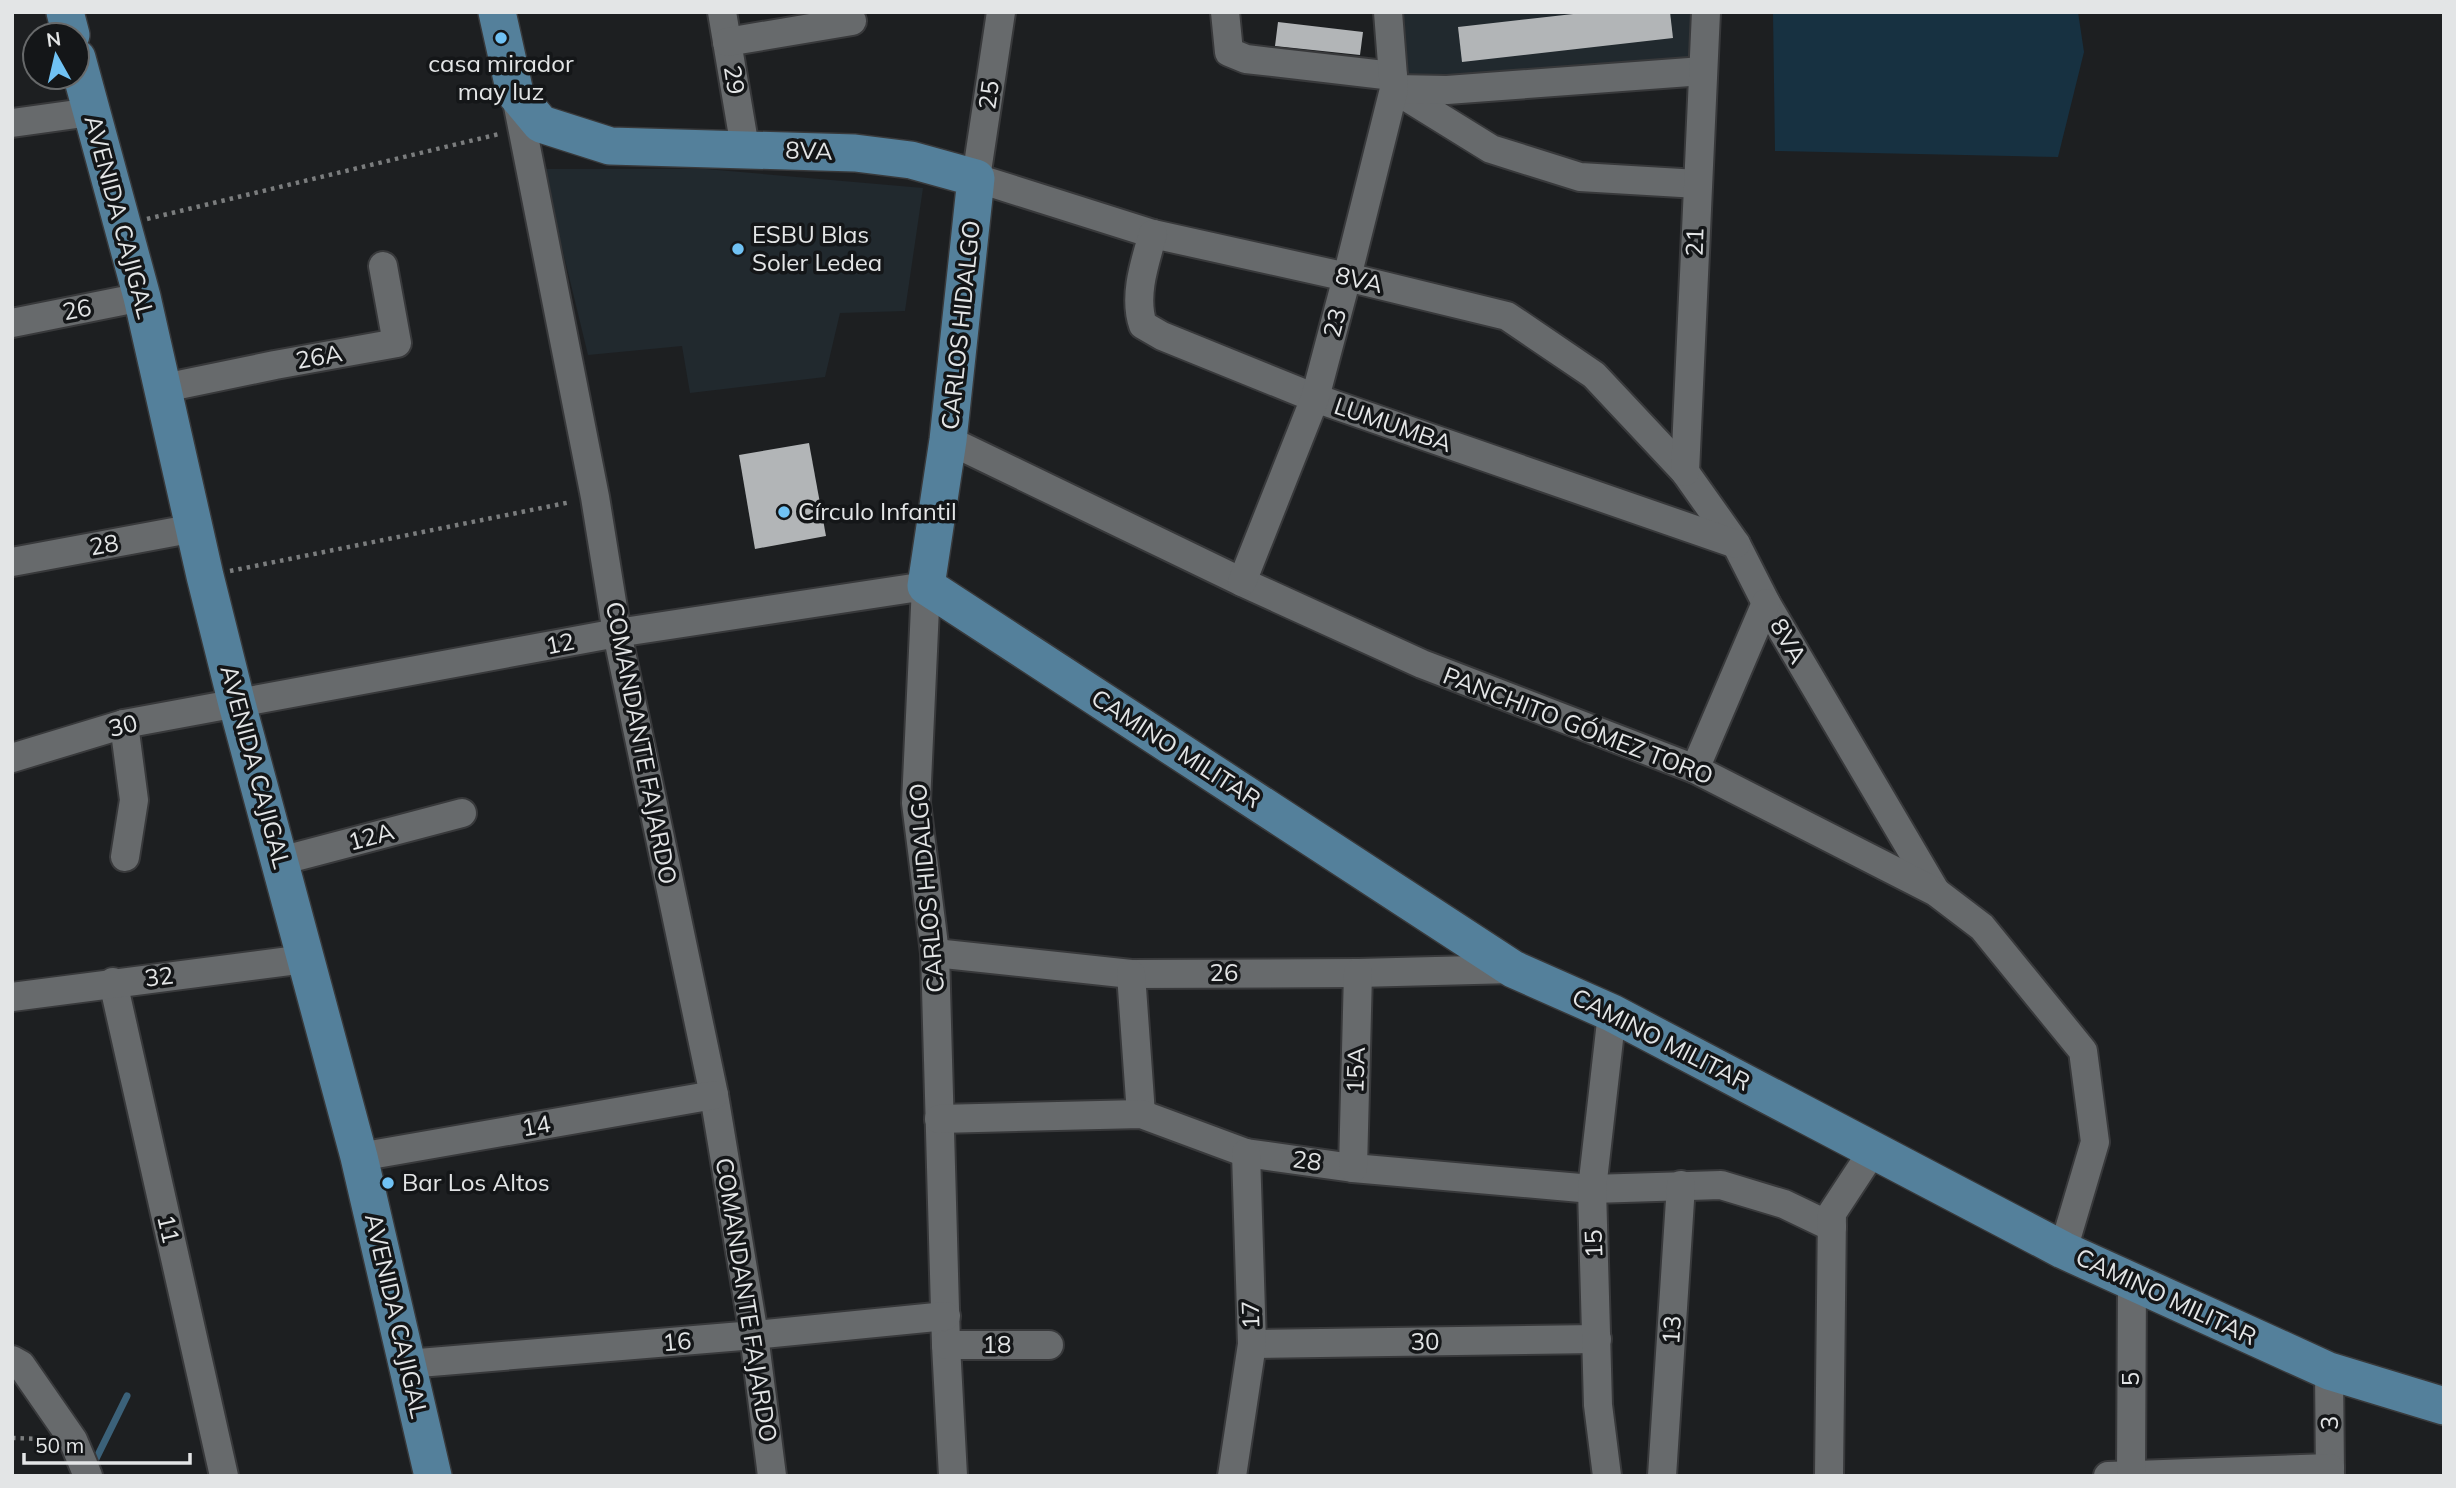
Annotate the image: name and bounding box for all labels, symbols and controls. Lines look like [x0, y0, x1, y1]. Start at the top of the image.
north arrow [21, 21, 91, 91]
text: N [45, 26, 62, 52]
marker: casa mirador may luz [493, 30, 509, 46]
place label: casa mirador may luz [428, 48, 574, 106]
street label: 29 [718, 63, 752, 96]
street label: 25 [971, 79, 1005, 111]
street label: AVENIDA CAJIGAL [78, 112, 162, 322]
street label: 8VA [785, 134, 834, 166]
place label: ESBU Blas Soler Ledea [752, 219, 882, 277]
street label: CARLOS HIDALGO [934, 219, 986, 431]
street label: 21 [1679, 227, 1709, 257]
marker: ESBU Blas Soler Ledea [730, 241, 746, 257]
street label: 8VA [1333, 259, 1386, 299]
street label: 26 [60, 292, 94, 326]
street label: 23 [1316, 305, 1352, 341]
street label: 26A [293, 337, 345, 375]
street label: LUMUMBA [1331, 390, 1456, 458]
place label: Círculo Infantil [798, 496, 957, 526]
marker: Círculo Infantil [776, 504, 792, 520]
street label: 28 [87, 527, 121, 561]
street label: COMANDANTE FAJARDO [600, 599, 684, 887]
street label: 8VA [1764, 612, 1814, 669]
street label: 12 [543, 626, 577, 660]
street label: PANCHITO GÓMEZ TORO [1439, 660, 1718, 791]
street label: AVENIDA CAJIGAL [214, 662, 298, 872]
street label: CAMINO MILITAR [1086, 682, 1267, 814]
street label: 30 [105, 707, 140, 743]
street label: CARLOS HIDALGO [902, 782, 950, 994]
street label: 12A [344, 815, 397, 857]
street label: 26 [1210, 957, 1238, 987]
street label: 32 [143, 959, 175, 993]
street label: CAMINO MILITAR [1567, 981, 1756, 1097]
street label: 15A [1339, 1046, 1371, 1094]
street label: 14 [519, 1108, 553, 1142]
street label: 28 [1291, 1143, 1323, 1177]
street label: COMANDANTE FAJARDO [710, 1156, 784, 1444]
place label: Bar Los Altos [402, 1167, 550, 1197]
marker: Bar Los Altos [380, 1175, 396, 1191]
street label: AVENIDA CAJIGAL [359, 1210, 435, 1421]
street label: 11 [151, 1211, 187, 1246]
street label: 15 [1578, 1229, 1608, 1259]
street label: CAMINO MILITAR [2071, 1241, 2262, 1351]
street label: 17 [1235, 1300, 1265, 1330]
street label: 13 [1655, 1315, 1687, 1345]
street label: 16 [661, 1325, 693, 1357]
street label: 30 [1410, 1326, 1440, 1356]
street label: 18 [983, 1329, 1011, 1359]
street label: 5 [2115, 1372, 2145, 1386]
street label: 3 [2314, 1416, 2344, 1430]
scale bar [24, 1422, 191, 1466]
text: 50 m [35, 1432, 84, 1458]

